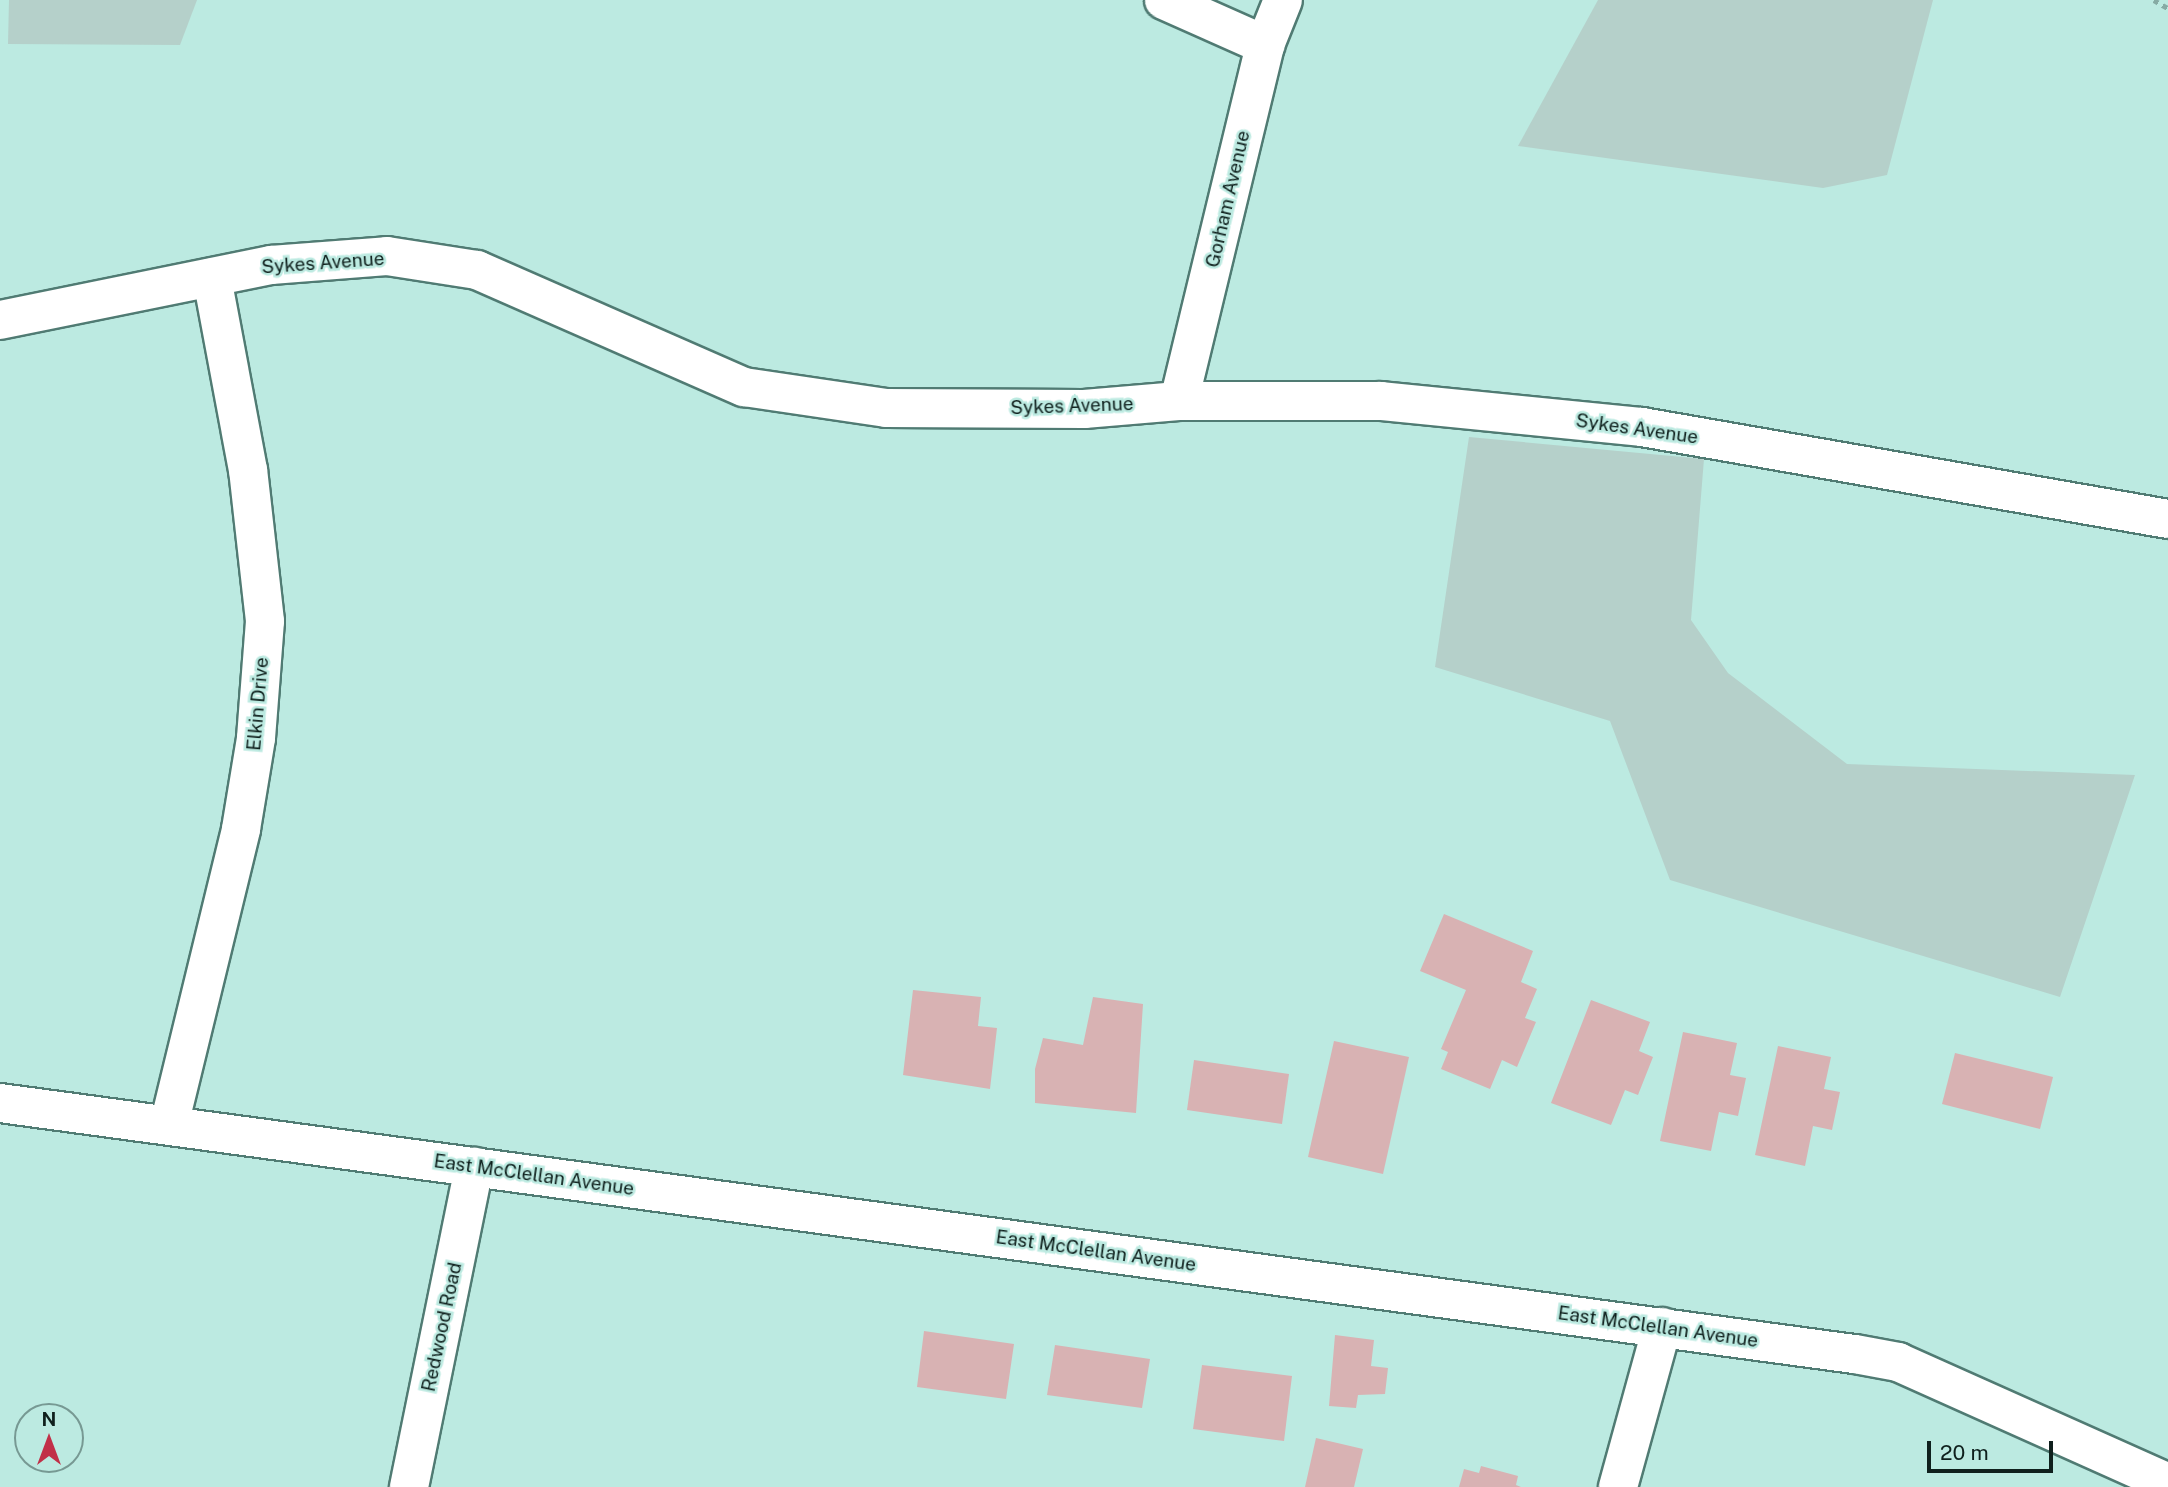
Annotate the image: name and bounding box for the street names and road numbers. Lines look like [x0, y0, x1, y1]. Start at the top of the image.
street label: Gorham Avenue [1201, 128, 1255, 270]
street label: Sykes Avenue [261, 247, 385, 279]
street label: Sykes Avenue [1010, 392, 1134, 420]
street label: Sykes Avenue [1574, 409, 1700, 449]
street label: Elkin Drive [243, 656, 273, 752]
street label: East McClellan Avenue [432, 1150, 636, 1200]
street label: East McClellan Avenue [994, 1226, 1198, 1276]
street label: Redwood Road [417, 1260, 467, 1394]
street label: East McClellan Avenue [1556, 1302, 1760, 1352]

